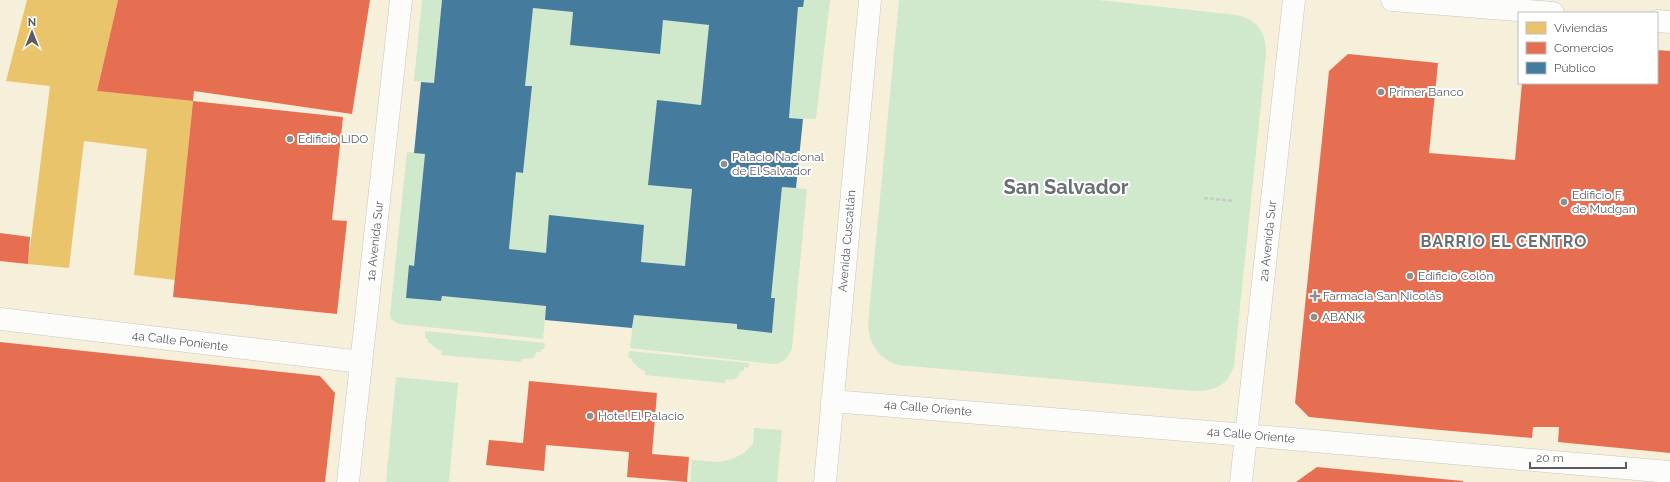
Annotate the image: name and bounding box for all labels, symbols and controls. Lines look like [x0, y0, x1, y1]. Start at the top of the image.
north arrow [12, 12, 52, 52]
legend [1518, 12, 1658, 84]
text: N [28, 16, 36, 29]
text: Viviendas [1554, 21, 1608, 35]
text: Comercios [1554, 41, 1614, 55]
text: Público [1554, 61, 1596, 75]
place label: Primer Banco [1389, 85, 1464, 99]
marker: Primer Banco [1376, 87, 1386, 97]
place label: Edificio LIDO [298, 132, 368, 146]
marker: Edificio LIDO [285, 134, 295, 144]
place label: Palacio Nacional de El Salvador [732, 150, 825, 178]
marker: Palacio Nacional de El Salvador [719, 159, 729, 169]
district label: San Salvador [1003, 175, 1129, 199]
place label: Edificio F. de Mudgan [1572, 188, 1636, 216]
street label: Avenida Cuscatlán [836, 189, 858, 293]
marker: Edificio F. de Mudgan [1559, 197, 1569, 207]
street label: 1a Avenida Sur [364, 199, 386, 282]
street label: 2a Avenida Sur [1257, 199, 1279, 282]
district label: BARRIO EL CENTRO [1421, 232, 1587, 251]
place label: Edificio Colón [1418, 269, 1493, 283]
marker: Edificio Colón [1405, 271, 1415, 281]
place label: Farmacia San Nicolás [1323, 289, 1442, 303]
marker: Farmacia San Nicolás [1310, 291, 1320, 301]
place label: ABANK [1322, 310, 1363, 324]
marker: ABANK [1309, 312, 1319, 322]
street label: 4a Calle Poniente [131, 328, 229, 354]
street label: 4a Calle Oriente [883, 397, 973, 419]
place label: Hotel El Palacio [598, 409, 684, 423]
marker: Hotel El Palacio [585, 411, 595, 421]
street label: 4a Calle Oriente [1206, 424, 1296, 446]
scale bar [1530, 444, 1626, 470]
text: 20 m [1536, 451, 1564, 465]

